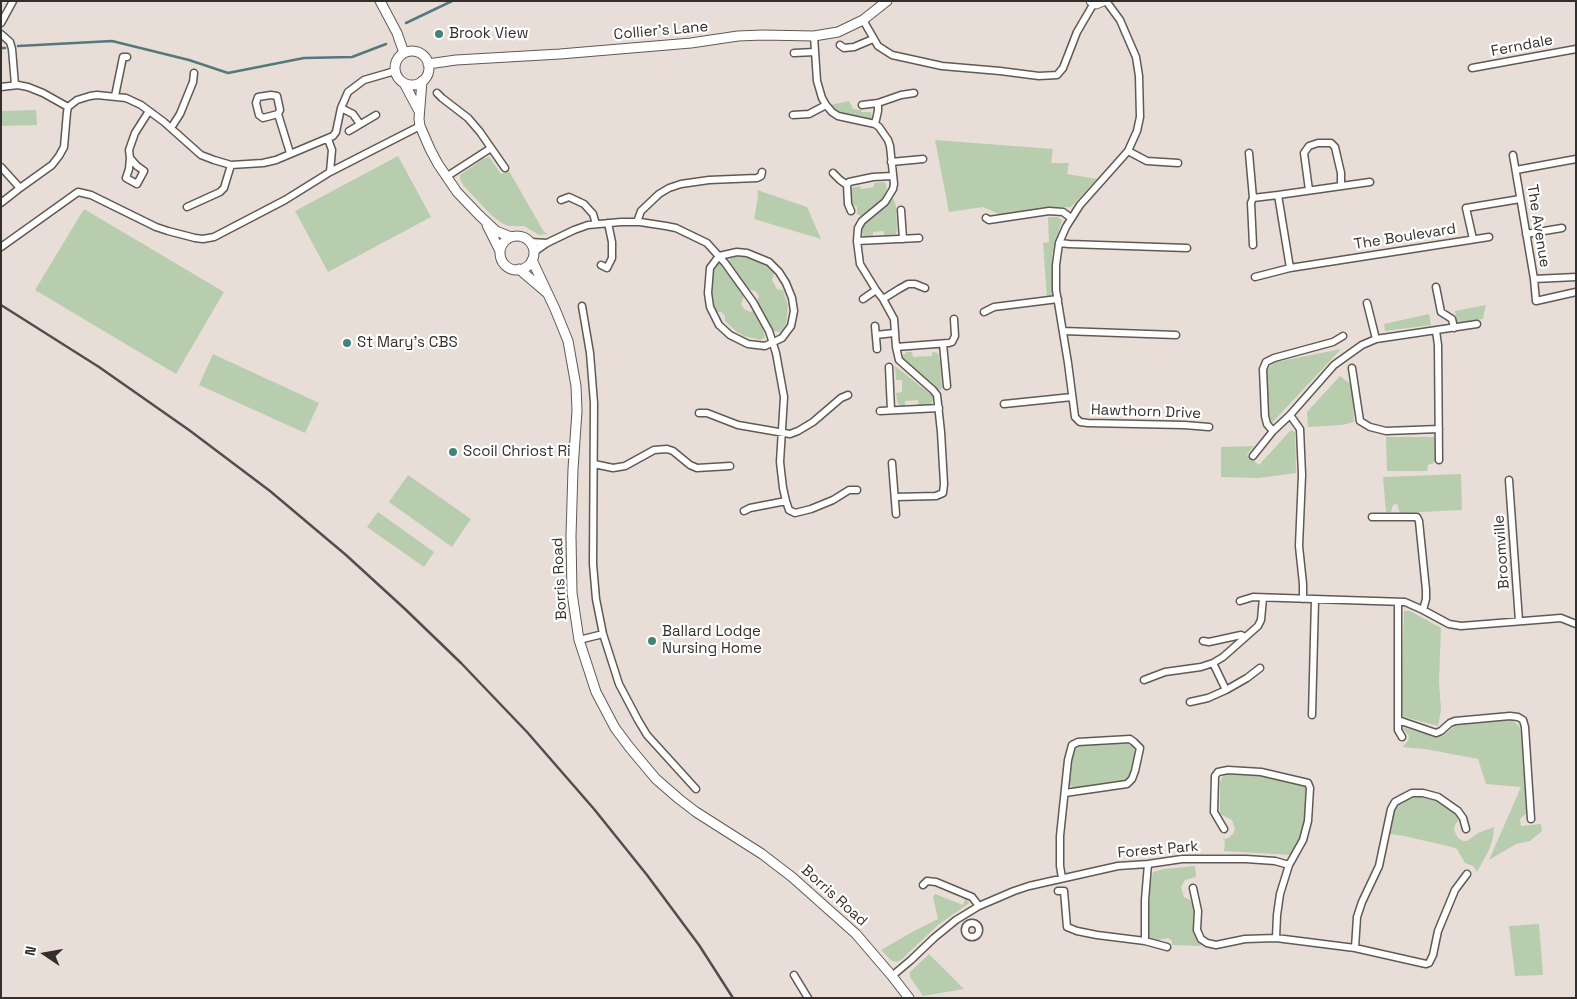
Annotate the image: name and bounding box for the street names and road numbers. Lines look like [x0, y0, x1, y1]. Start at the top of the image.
street label: Collier's Lane [613, 18, 709, 44]
street label: Ferndale [1490, 31, 1554, 61]
street label: The Avenue [1523, 183, 1553, 269]
street label: The Boulevard [1353, 220, 1457, 254]
street label: Hawthorn Drive [1091, 401, 1201, 423]
street label: Broomville [1490, 514, 1514, 590]
street label: Borris Road [549, 537, 571, 621]
street label: Forest Park [1117, 837, 1199, 863]
street label: Borris Road [797, 862, 871, 930]

